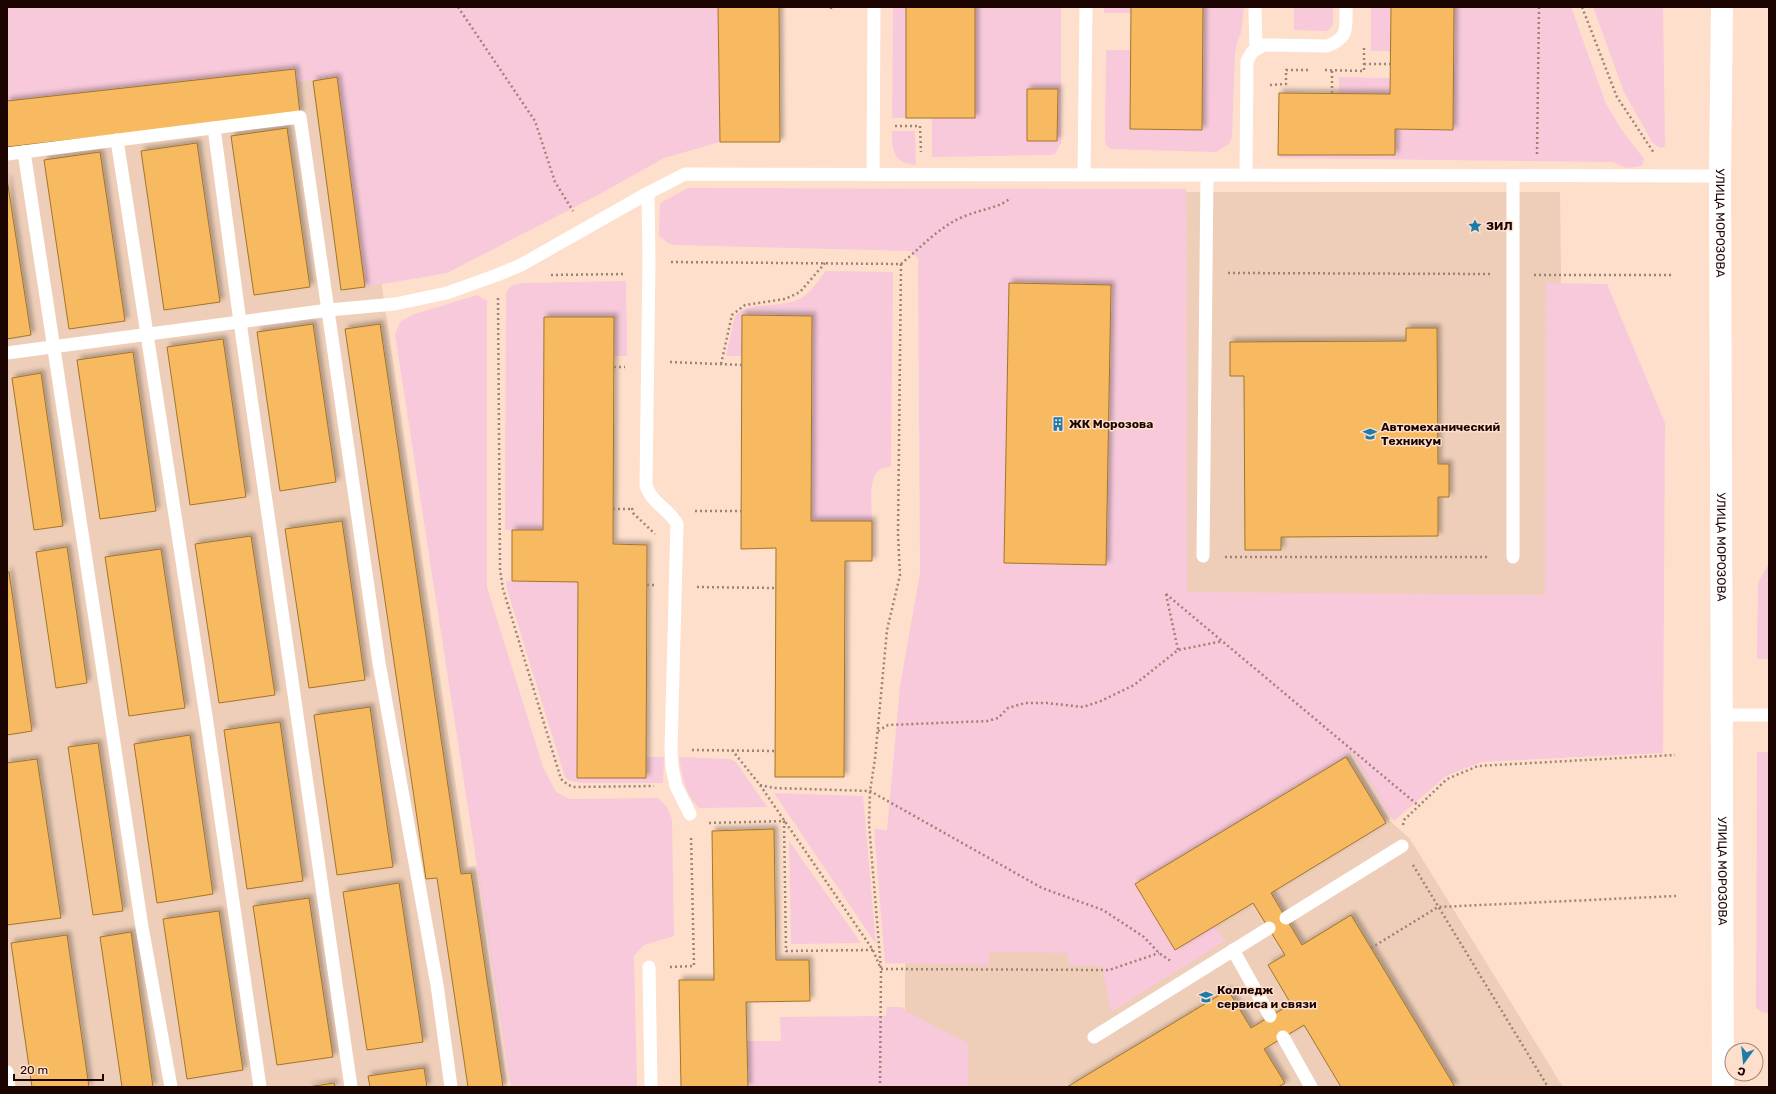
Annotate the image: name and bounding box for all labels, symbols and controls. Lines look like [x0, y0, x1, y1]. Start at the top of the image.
street label: УЛИЦА МОРОЗОВА [1713, 168, 1727, 278]
place icon: ЗИЛ [1467, 218, 1483, 234]
place label: ЗИЛ [1486, 219, 1513, 233]
building icon: ЖК Морозова [1050, 416, 1066, 432]
place label: ЖК Морозова [1069, 417, 1153, 431]
place label: Автомеханический Техникум [1381, 420, 1500, 448]
school or university icon: Автомеханический Техникум [1362, 426, 1378, 442]
street label: УЛИЦА МОРОЗОВА [1714, 492, 1728, 602]
street label: УЛИЦА МОРОЗОВА [1715, 816, 1729, 926]
place label: Колледж сервиса и связи [1217, 983, 1317, 1011]
school or university icon: Колледж сервиса и связи [1198, 989, 1214, 1005]
north arrow [1724, 1042, 1764, 1082]
scale bar [14, 1056, 103, 1082]
text: 20 m [20, 1063, 48, 1077]
text: С [1736, 1064, 1747, 1078]

